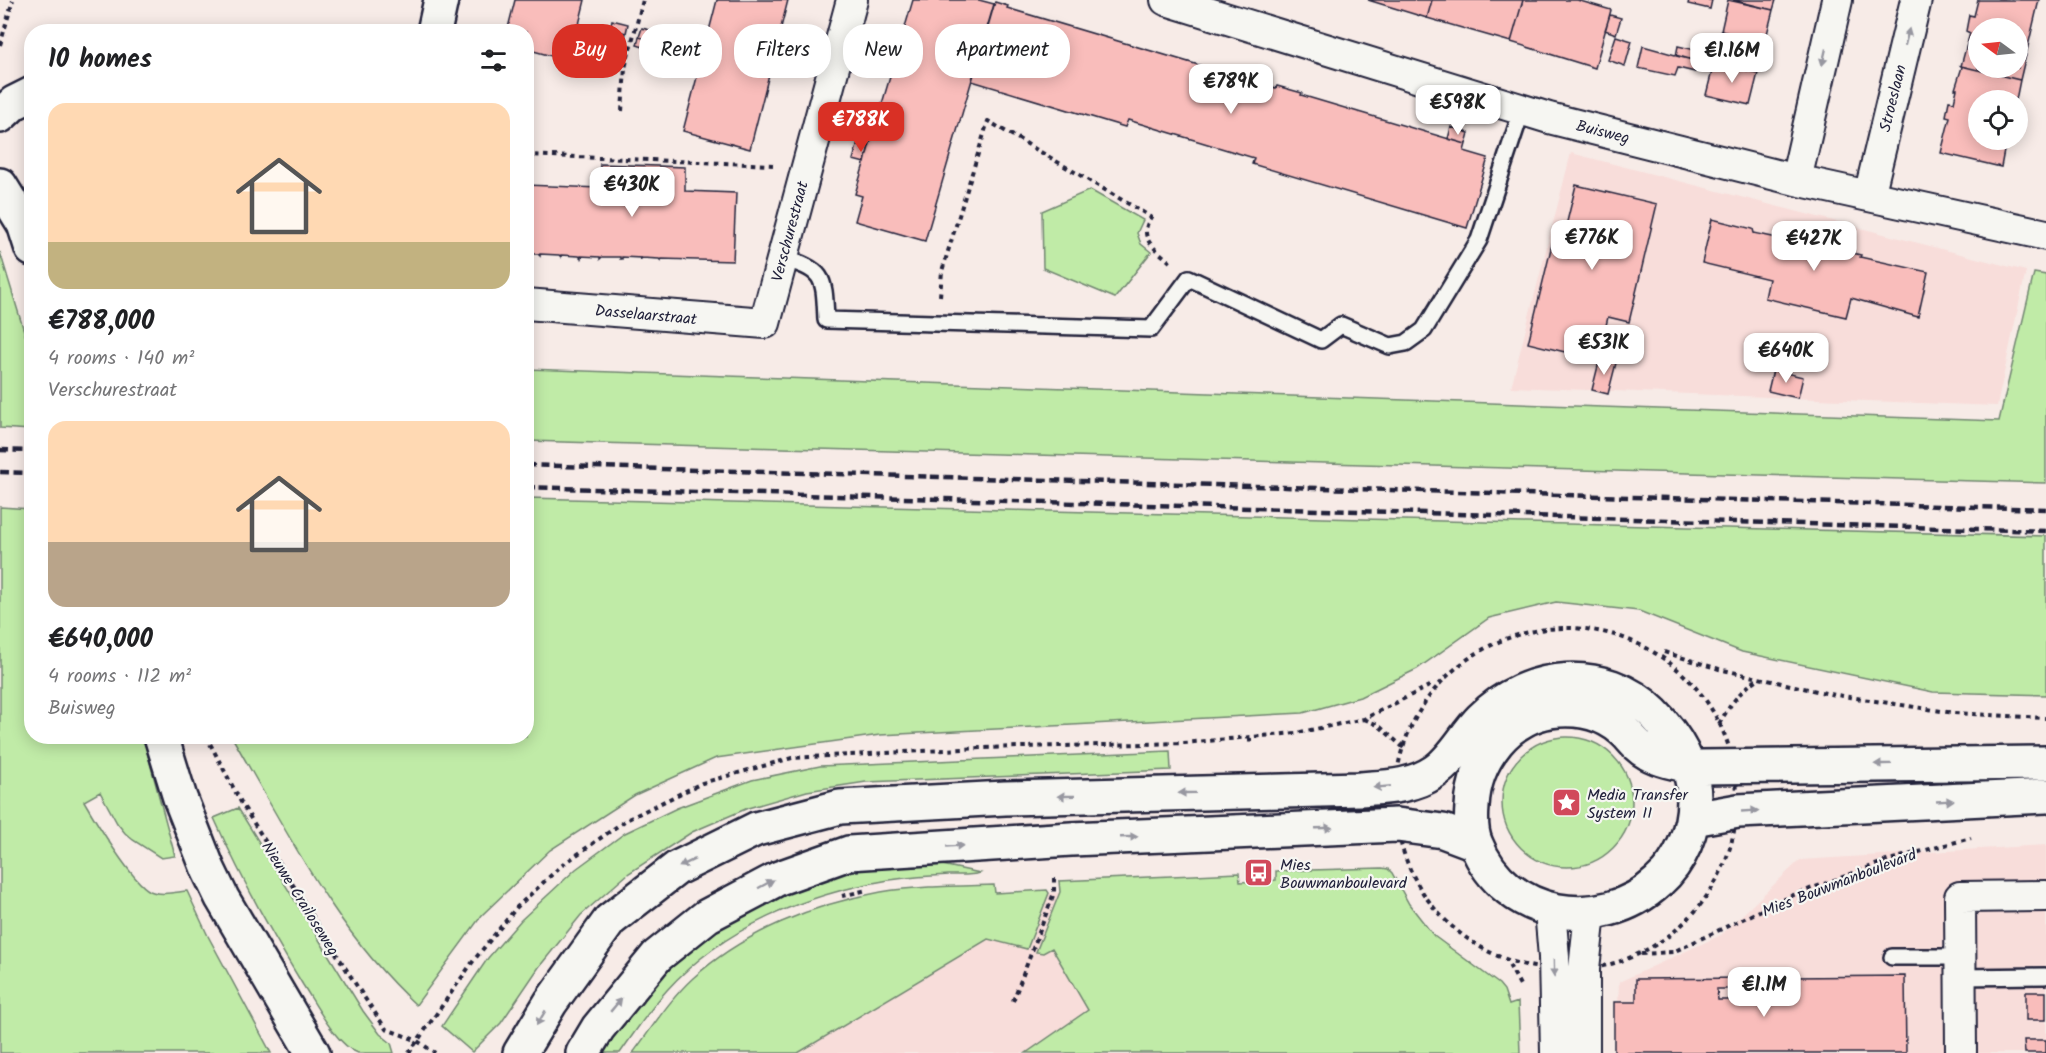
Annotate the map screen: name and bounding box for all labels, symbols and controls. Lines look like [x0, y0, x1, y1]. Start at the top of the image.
north arrow [1968, 18, 2028, 78]
map controls [1968, 18, 2028, 150]
chip: Buy [552, 24, 627, 78]
chip: Rent [639, 24, 722, 78]
chip: Filters [734, 24, 831, 78]
chip: New [843, 24, 923, 78]
chip: Apartment [935, 24, 1070, 78]
one-way arrow [1902, 27, 1912, 46]
pin: €1.16M [1683, 33, 1781, 84]
text: €1.16M [1704, 36, 1760, 68]
text: 10 homes [48, 39, 152, 81]
icon: filters [477, 44, 510, 77]
one-way arrow [1819, 48, 1829, 66]
street label: Stroeslaan [1873, 62, 1914, 135]
pin: €789K [1189, 64, 1273, 115]
text: €789K [1203, 67, 1259, 99]
pin: €598K [1416, 85, 1500, 136]
text: €598K [1430, 88, 1486, 120]
button: locate [1968, 90, 2028, 150]
pin: €788K [819, 102, 903, 153]
text: €788K [832, 105, 890, 137]
street label: Buisweg [1573, 114, 1632, 151]
icon: home [225, 142, 333, 250]
pin: €430K [590, 167, 674, 218]
text: €430K [604, 170, 660, 202]
street label: Verschurestraat [765, 178, 816, 284]
pin: €776K [1550, 220, 1634, 271]
pin: €427K [1772, 221, 1856, 272]
text: €776K [1565, 223, 1619, 255]
text: €427K [1786, 224, 1842, 256]
street label: Dasselaarstraat [594, 299, 699, 332]
text: €788,000 [48, 301, 154, 343]
pin: €531K [1562, 325, 1646, 376]
text: €531K [1578, 328, 1630, 360]
pin: €640K [1744, 333, 1828, 384]
text: €640K [1758, 336, 1814, 368]
text: 4 rooms · 140 m² [48, 343, 194, 375]
text: Verschurestraat [48, 375, 177, 407]
icon: home [225, 460, 333, 568]
text: €640,000 [48, 619, 153, 661]
text: 4 rooms · 112 m² [48, 661, 191, 693]
text: Buisweg [48, 693, 116, 725]
one-way arrow [1873, 759, 1892, 769]
one-way arrow [1373, 782, 1392, 792]
place label: Media Transfer System II [1587, 783, 1689, 826]
place icon: Media Transfer System II [1550, 787, 1582, 819]
one-way arrow [1178, 789, 1197, 798]
one-way arrow [1056, 791, 1075, 801]
one-way arrow [1936, 796, 1955, 805]
one-way arrow [1741, 806, 1760, 815]
one-way arrow [1314, 824, 1333, 833]
one-way arrow [1120, 832, 1139, 841]
street label: Nieuwe Crailoseweg [254, 837, 345, 961]
one-way arrow [946, 841, 965, 850]
street label: Mies Bouwmanboulevard [1759, 842, 1921, 924]
place label: Mies Bouwmanboulevard [1280, 853, 1408, 896]
bus stop icon: Mies Bouwmanboulevard [1243, 857, 1275, 889]
one-way arrow [679, 858, 696, 868]
one-way arrow [758, 879, 775, 889]
one-way arrow [1550, 959, 1559, 978]
pin: €1.1M [1722, 967, 1806, 1018]
text: €1.1M [1742, 970, 1786, 1002]
one-way arrow [610, 997, 623, 1013]
one-way arrow [536, 1010, 547, 1026]

